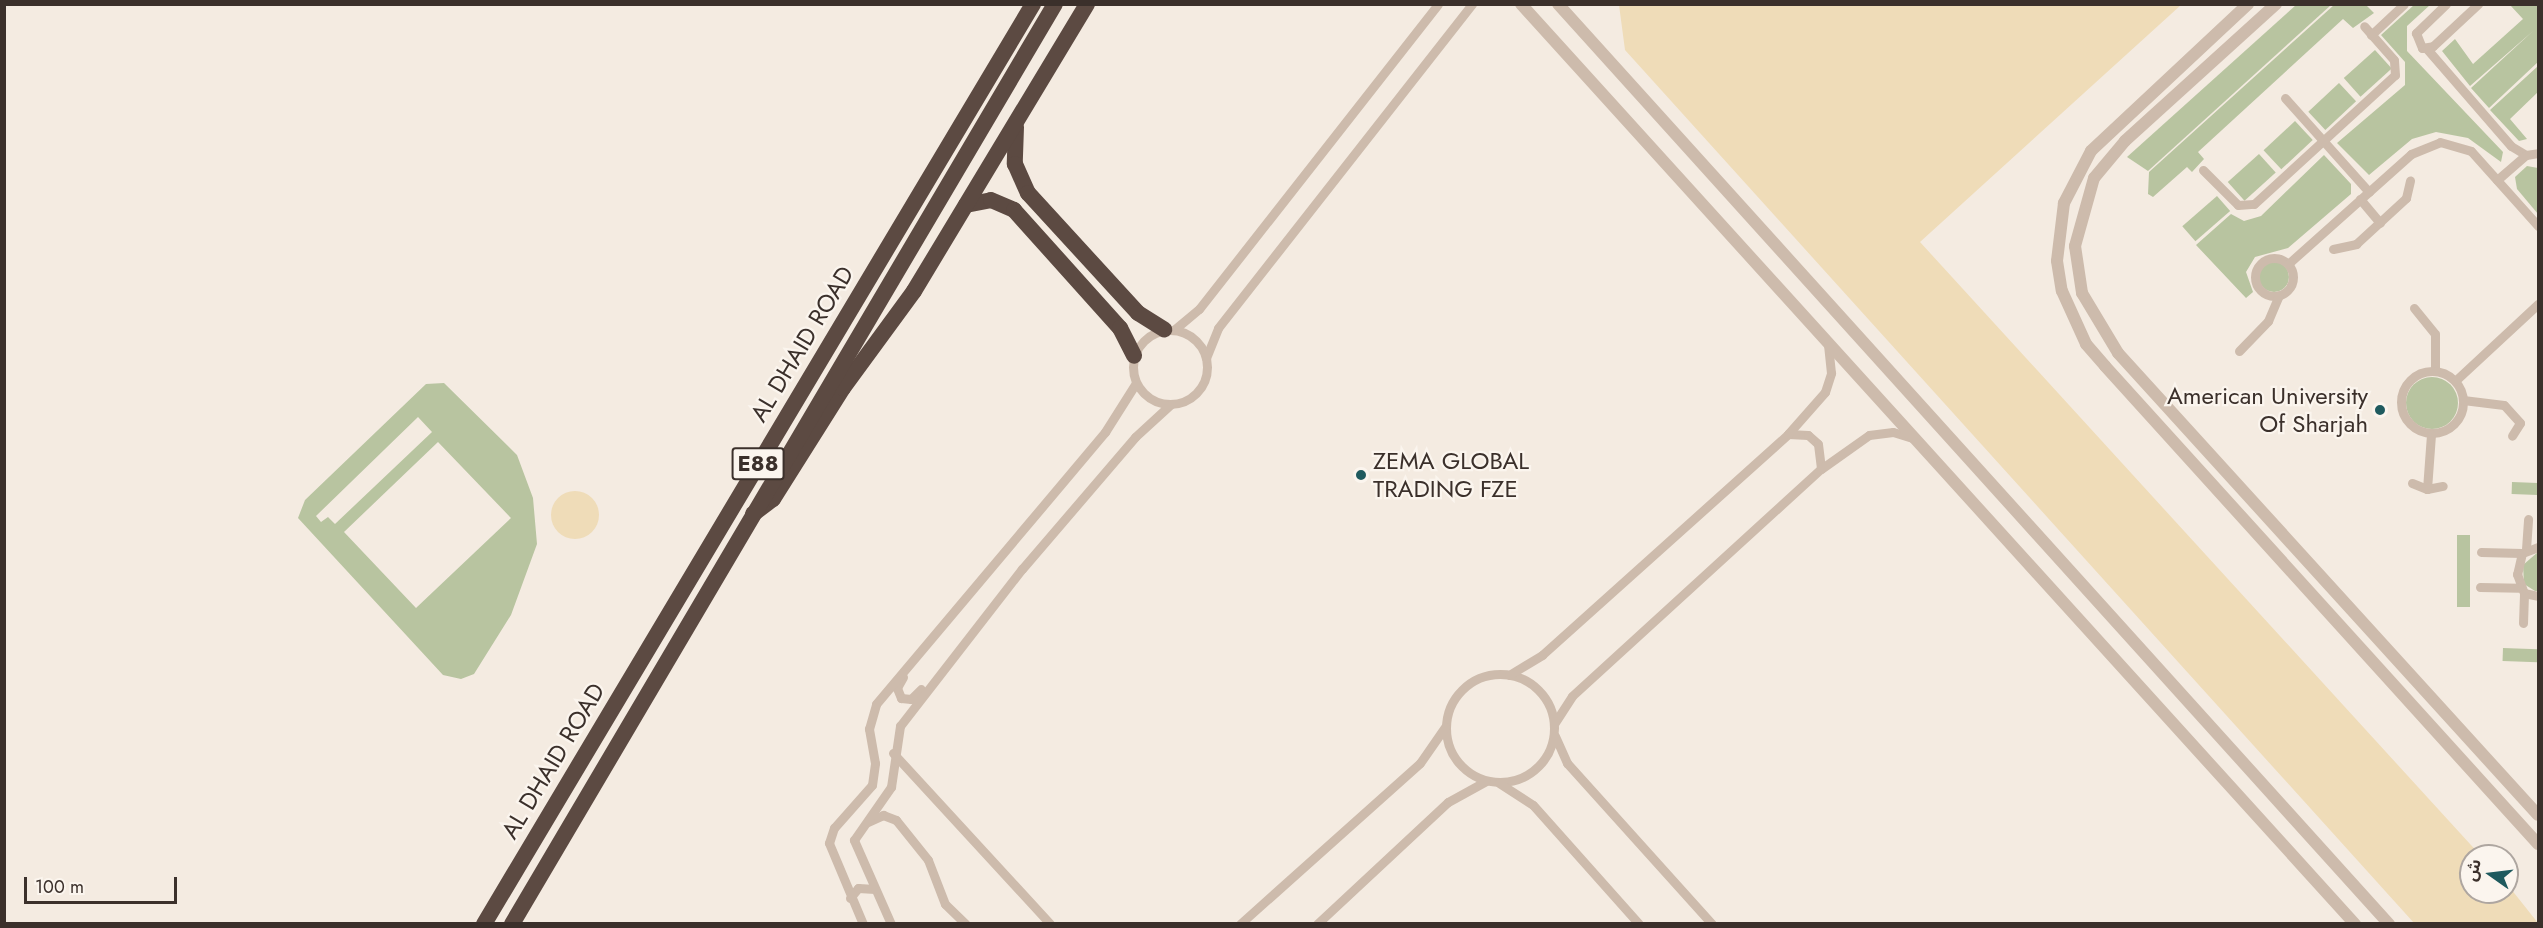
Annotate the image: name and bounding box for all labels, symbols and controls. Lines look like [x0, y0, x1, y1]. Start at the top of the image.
street label: AL DHAID ROAD [744, 261, 860, 427]
place label: American University Of Sharjah [2167, 382, 2368, 438]
marker: American University Of Sharjah [2373, 403, 2387, 417]
road number: E88 [731, 445, 785, 483]
place label: ZEMA GLOBAL TRADING FZE [1373, 447, 1529, 503]
marker: ZEMA GLOBAL TRADING FZE [1354, 468, 1368, 482]
street label: AL DHAID ROAD [495, 678, 611, 844]
north arrow [2459, 844, 2519, 904]
text: ش [2459, 857, 2487, 883]
scale bar [27, 865, 180, 903]
text: 100 m [35, 874, 84, 900]

